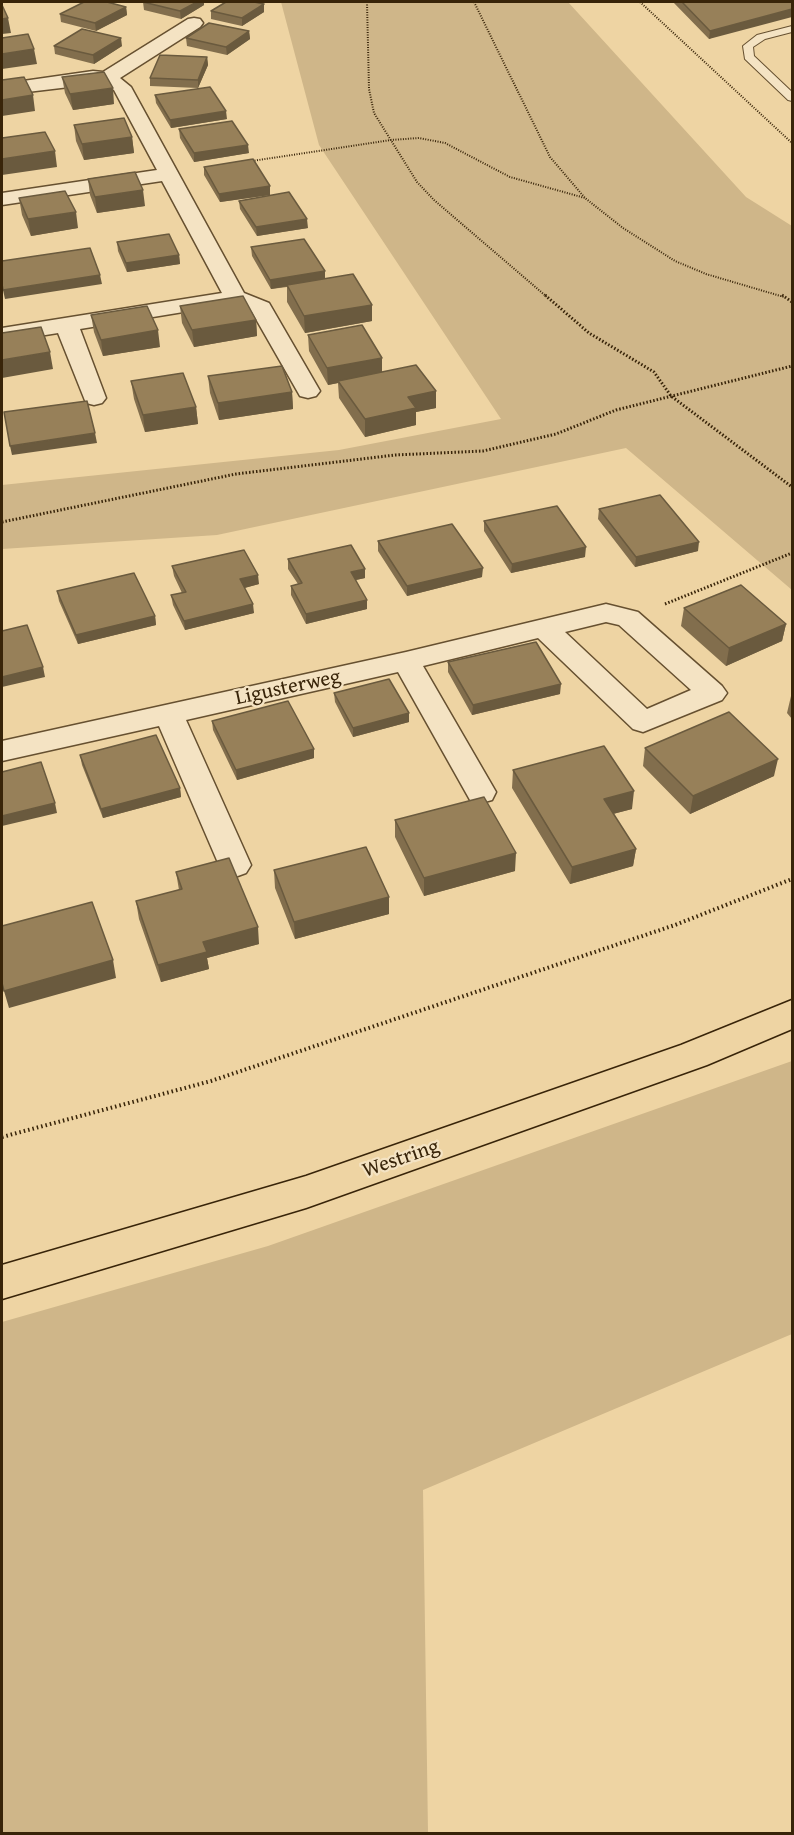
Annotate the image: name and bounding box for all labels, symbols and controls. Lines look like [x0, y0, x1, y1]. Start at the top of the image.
street label: Ligusterweg [233, 665, 343, 711]
street label: Westring [359, 1134, 443, 1184]

